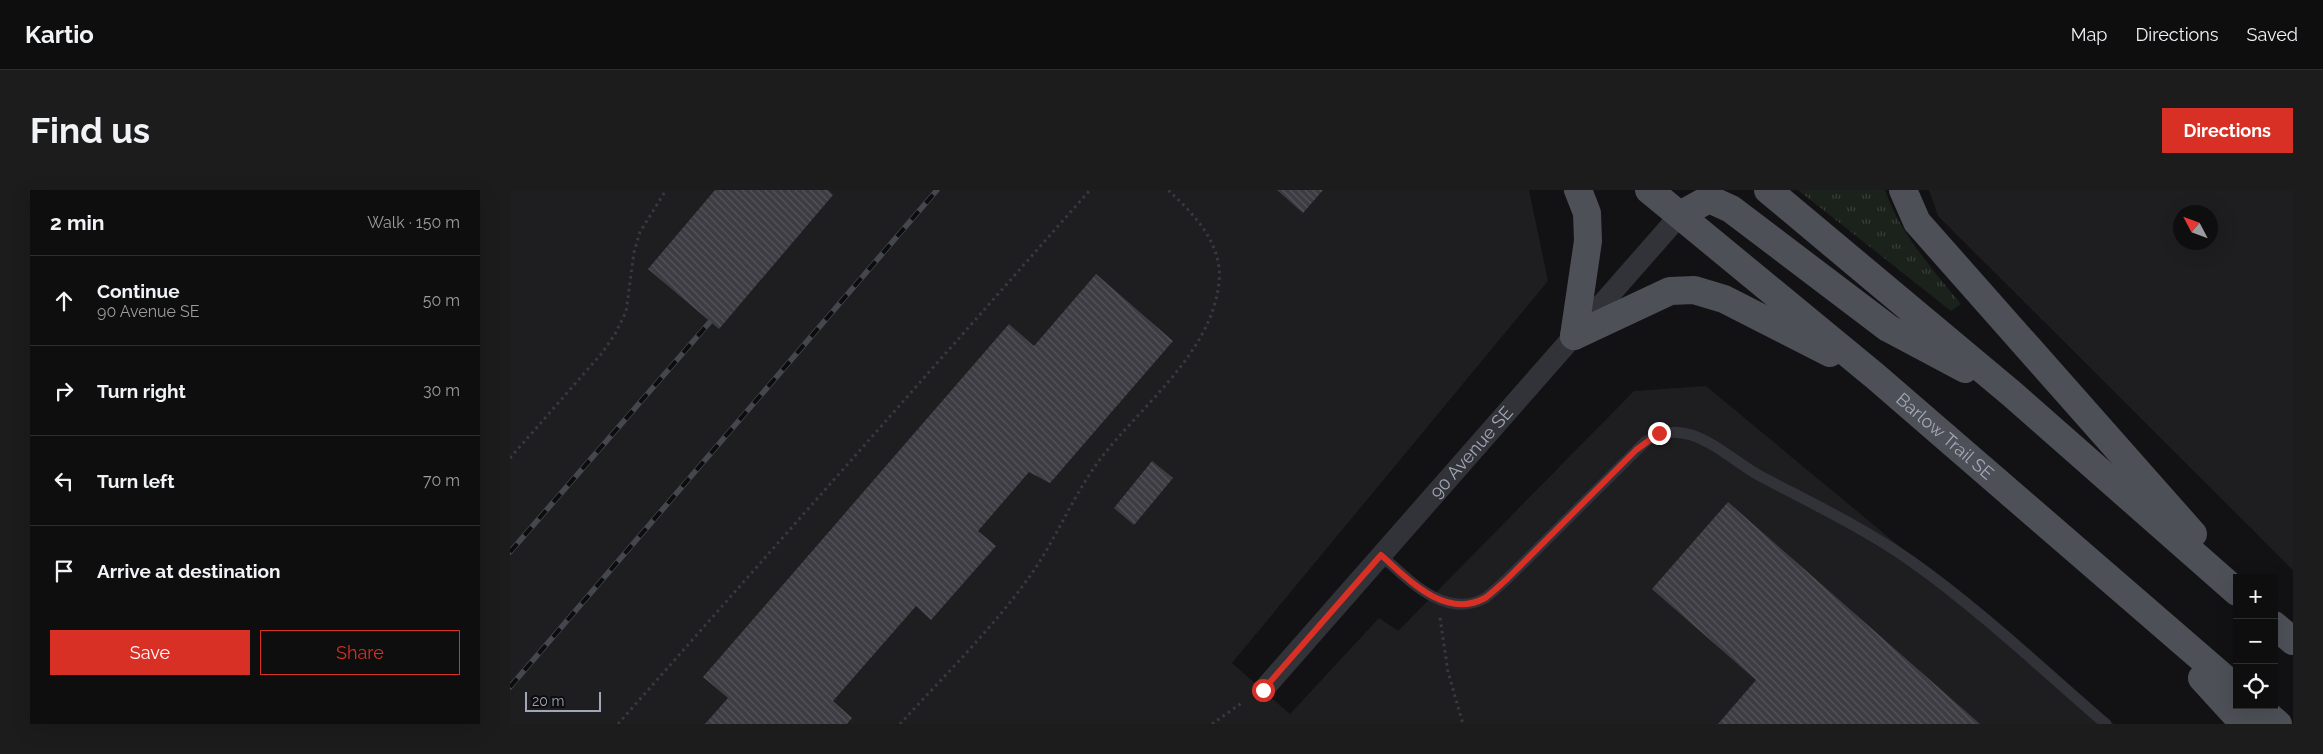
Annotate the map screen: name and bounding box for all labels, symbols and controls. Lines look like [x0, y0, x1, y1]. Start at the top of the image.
text: Kartio [25, 20, 94, 49]
text: Map [2071, 24, 2107, 45]
text: Directions [2135, 24, 2219, 45]
text: Saved [2247, 24, 2298, 45]
button: Directions [2162, 108, 2293, 153]
text: Find us [30, 110, 150, 151]
north arrow [2173, 205, 2218, 250]
text: 2 min [50, 210, 104, 235]
text: Walk · 150 m [367, 213, 460, 232]
text: Continue [97, 280, 180, 302]
icon: ahead [50, 287, 78, 315]
text: 50 m [423, 291, 460, 310]
text: 90 Avenue SE [97, 302, 199, 321]
icon: right [50, 377, 78, 405]
text: Turn right [97, 380, 186, 402]
text: 30 m [423, 381, 460, 400]
street label: Barlow Trail SE [1892, 388, 1998, 484]
street label: 90 Avenue SE [1425, 402, 1517, 502]
route end [1648, 422, 1671, 445]
icon: left [50, 467, 78, 495]
text: Turn left [97, 470, 174, 492]
text: 70 m [423, 471, 460, 490]
icon: arrive [50, 557, 78, 585]
text: Arrive at destination [97, 560, 281, 582]
map controls [2233, 574, 2278, 709]
button: + [2233, 574, 2278, 619]
button: − [2233, 619, 2278, 664]
button: Save [50, 630, 250, 675]
button: Share [260, 630, 460, 675]
button: locate [2233, 664, 2278, 709]
route start [1252, 679, 1275, 702]
scale bar [525, 689, 601, 712]
text: 20 m [532, 693, 564, 709]

